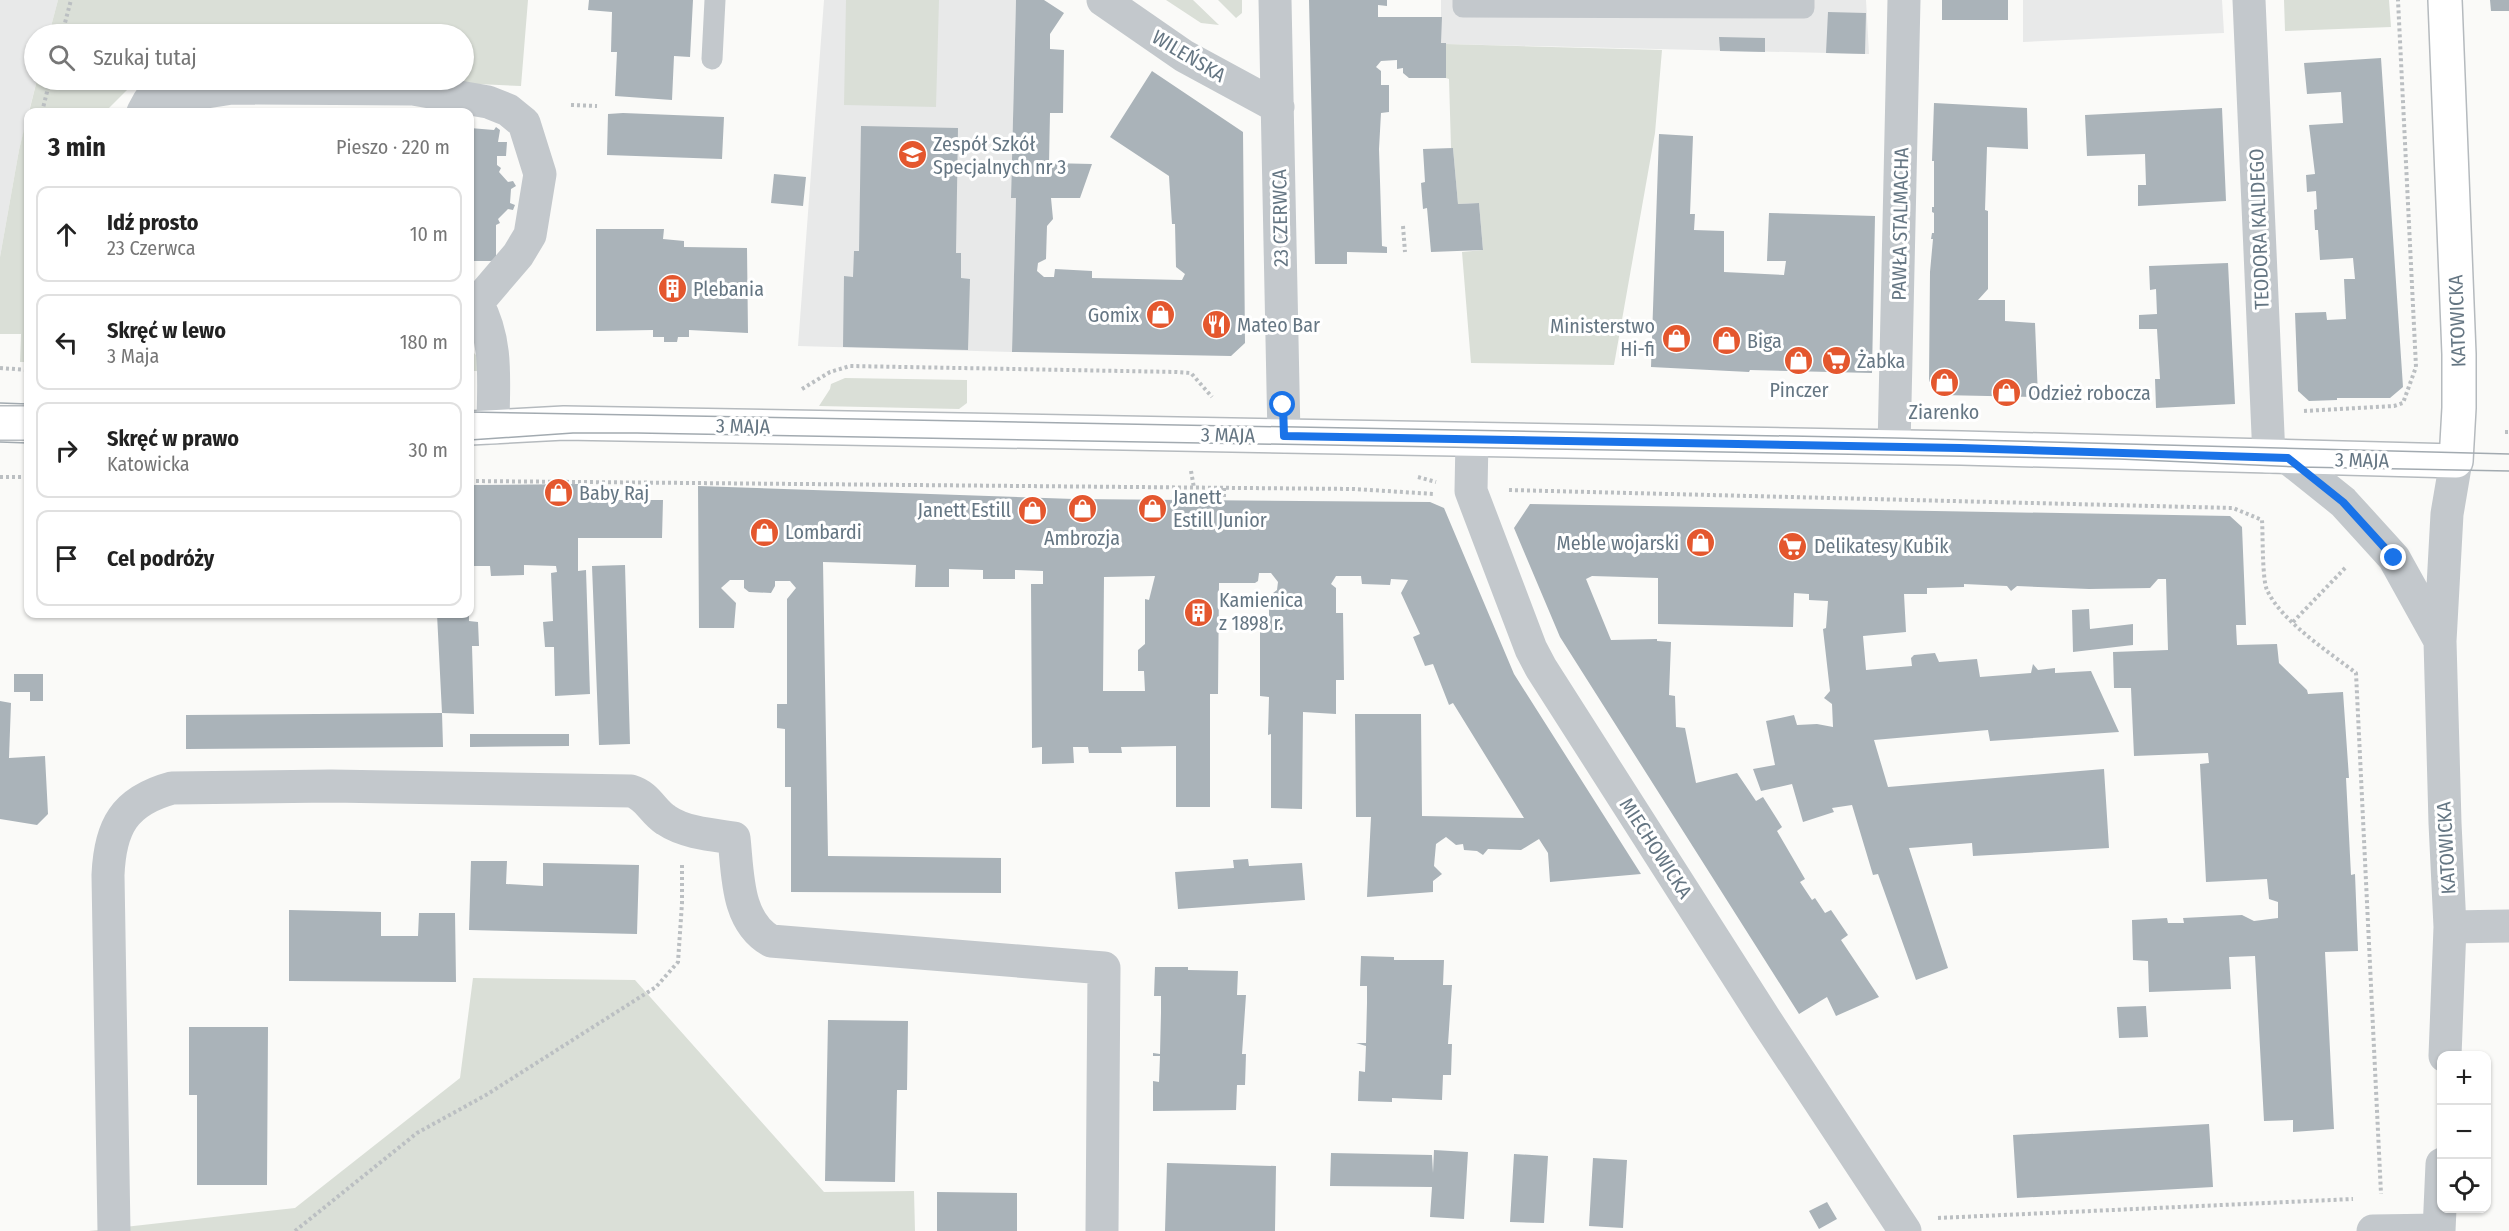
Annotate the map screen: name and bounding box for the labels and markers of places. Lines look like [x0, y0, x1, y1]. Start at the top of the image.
place label: Zespół Szkół Specjalnych nr 3 [933, 132, 1066, 179]
school or university icon: Zespół Szkół Specjalnych nr 3 [896, 139, 928, 171]
building icon: Plebania [656, 273, 688, 305]
place label: Plebania [693, 277, 764, 301]
shop icon: Gomix [1144, 299, 1176, 331]
place label: Gomix [1088, 303, 1139, 327]
restaurant icon: Mateo Bar [1200, 309, 1232, 341]
place label: Mateo Bar [1237, 313, 1320, 337]
place label: Ministerstwo Hi-fi [1550, 314, 1655, 361]
shop icon: Ministerstwo Hi-fi [1660, 322, 1692, 354]
shop icon: Biga [1710, 325, 1742, 357]
place label: Biga [1747, 329, 1782, 353]
shop icon: Pinczer [1783, 344, 1815, 376]
supermarket icon: Żabka [1820, 345, 1852, 377]
place label: Żabka [1857, 349, 1905, 373]
shop icon: Ziarenko [1928, 366, 1960, 398]
shop icon: Odzież robocza [1991, 377, 2023, 409]
place label: Pinczer [1769, 378, 1829, 402]
place label: Odzież robocza [2028, 381, 2151, 405]
place label: Ziarenko [1909, 400, 1979, 424]
shop icon: Baby Raj [542, 477, 574, 509]
place label: Baby Raj [579, 481, 649, 505]
place label: Janett Estill Junior [1173, 485, 1267, 532]
shop icon: Ambrozja [1066, 492, 1098, 524]
shop icon: Janett Estill Junior [1136, 493, 1168, 525]
shop icon: Janett Estill [1016, 494, 1048, 526]
place label: Janett Estill [918, 498, 1011, 522]
shop icon: Lombardi [748, 516, 780, 548]
place label: Lombardi [785, 520, 862, 544]
place label: Ambrozja [1044, 526, 1120, 550]
shop icon: Meble wojarski [1684, 527, 1716, 559]
supermarket icon: Delikatesy Kubik [1777, 530, 1809, 562]
place label: Meble wojarski [1556, 531, 1679, 555]
place label: Delikatesy Kubik [1814, 534, 1949, 558]
place label: Kamienica z 1898 r. [1219, 588, 1303, 635]
building icon: Kamienica z 1898 r. [1182, 596, 1214, 628]

